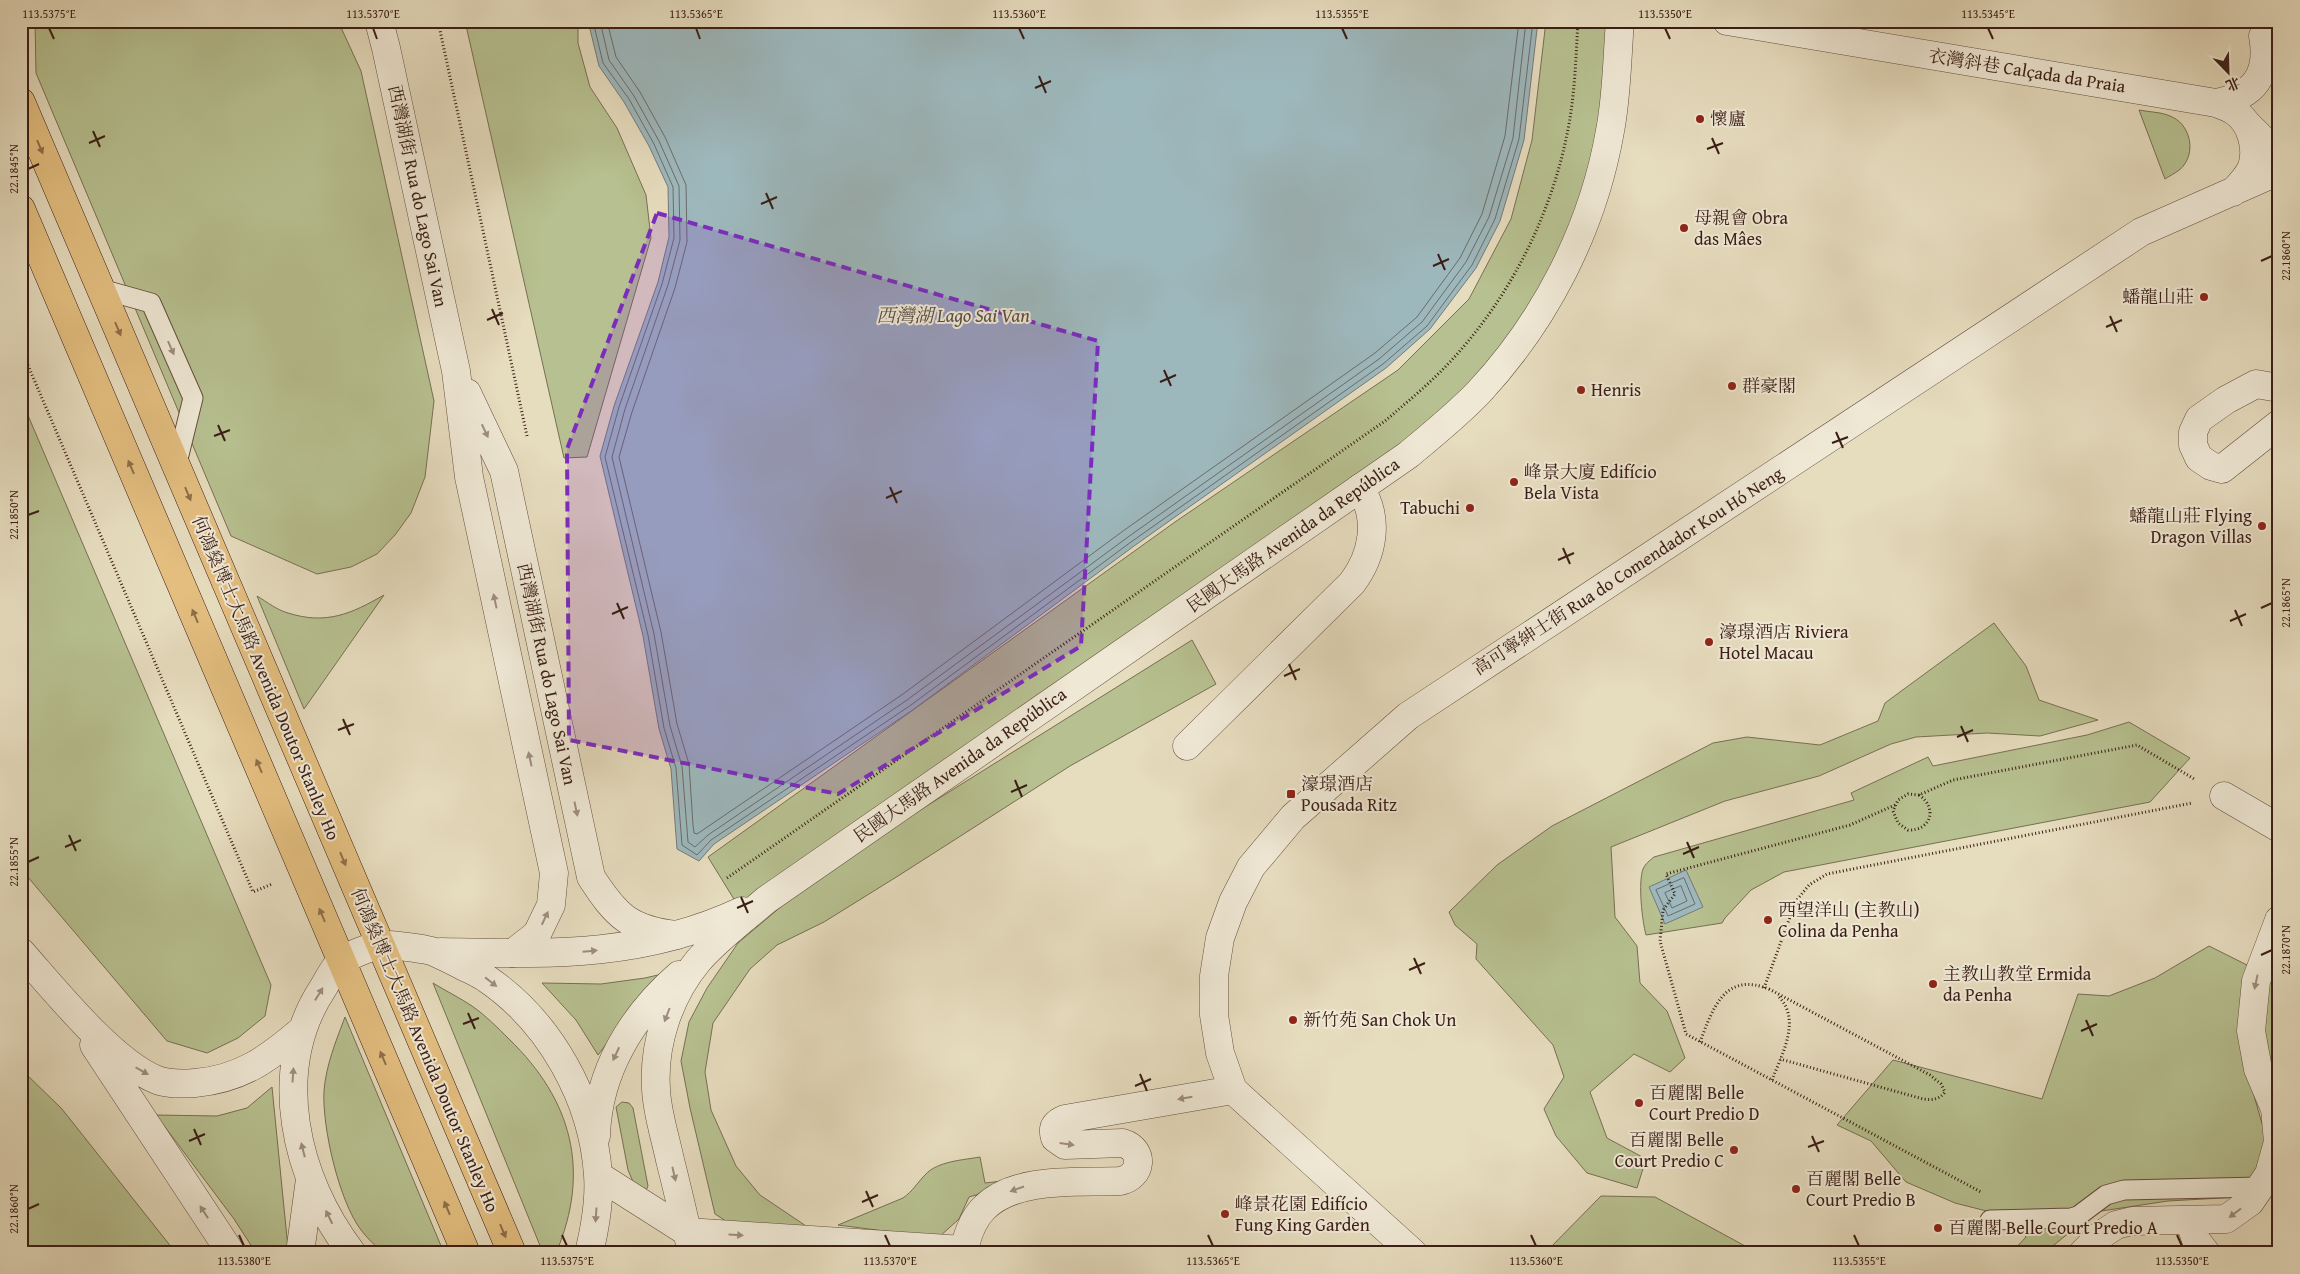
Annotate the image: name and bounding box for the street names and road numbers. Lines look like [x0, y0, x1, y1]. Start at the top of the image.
street label: 衣灣斜巷 Calçada da Praia [1927, 42, 2128, 99]
street label: 西灣湖街 Rua do Lago Sai Van [382, 82, 455, 309]
street label: 民國大馬路 Avenida da República [1181, 450, 1405, 619]
street label: 高可寧紳士街 Rua do Comendador Kou Hó Neng [1467, 460, 1788, 681]
street label: 何鴻燊博士大馬路 Avenida Doutor Stanley Ho [186, 511, 347, 844]
street label: 西灣湖街 Rua do Lago Sai Van [511, 560, 584, 787]
street label: 民國大馬路 Avenida da República [848, 680, 1072, 849]
street label: 何鴻燊博士大馬路 Avenida Doutor Stanley Ho [345, 883, 506, 1216]

